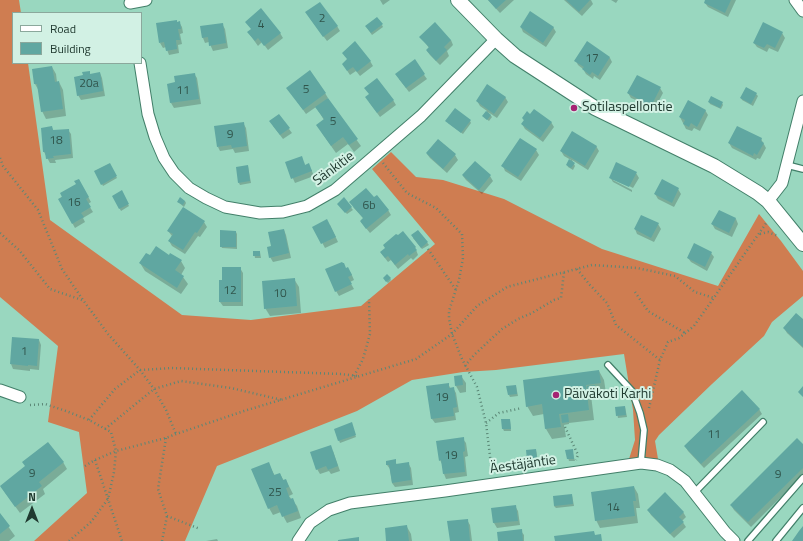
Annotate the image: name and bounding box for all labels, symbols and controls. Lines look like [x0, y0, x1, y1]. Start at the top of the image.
legend [12, 12, 142, 64]
house number: 2 [319, 12, 325, 26]
house number: 4 [258, 18, 264, 32]
text: Road [50, 19, 76, 38]
text: Building [50, 39, 91, 58]
house number: 17 [585, 52, 599, 66]
house number: 20a [79, 77, 99, 91]
house number: 5 [303, 83, 309, 97]
house number: 11 [176, 84, 190, 98]
place label: Sotilaspellontie [582, 100, 672, 116]
marker: Sotilaspellontie [569, 103, 579, 113]
house number: 5 [330, 115, 336, 129]
house number: 9 [227, 128, 233, 142]
house number: 18 [49, 134, 63, 148]
street label: Sänkitie [310, 148, 358, 190]
house number: 16 [67, 196, 81, 210]
house number: 6b [362, 199, 376, 213]
house number: 12 [223, 284, 237, 298]
house number: 10 [273, 287, 287, 301]
house number: 1 [21, 345, 27, 359]
place label: Päiväkoti Karhi [564, 387, 651, 403]
marker: Päiväkoti Karhi [551, 390, 561, 400]
house number: 19 [435, 391, 449, 405]
house number: 11 [707, 428, 721, 442]
house number: 19 [444, 449, 458, 463]
street label: Äestäjäntie [489, 452, 557, 478]
house number: 9 [29, 467, 35, 481]
house number: 9 [775, 468, 781, 482]
house number: 25 [268, 486, 282, 500]
north arrow [12, 489, 52, 529]
text: N [28, 489, 36, 505]
house number: 14 [606, 501, 620, 515]

